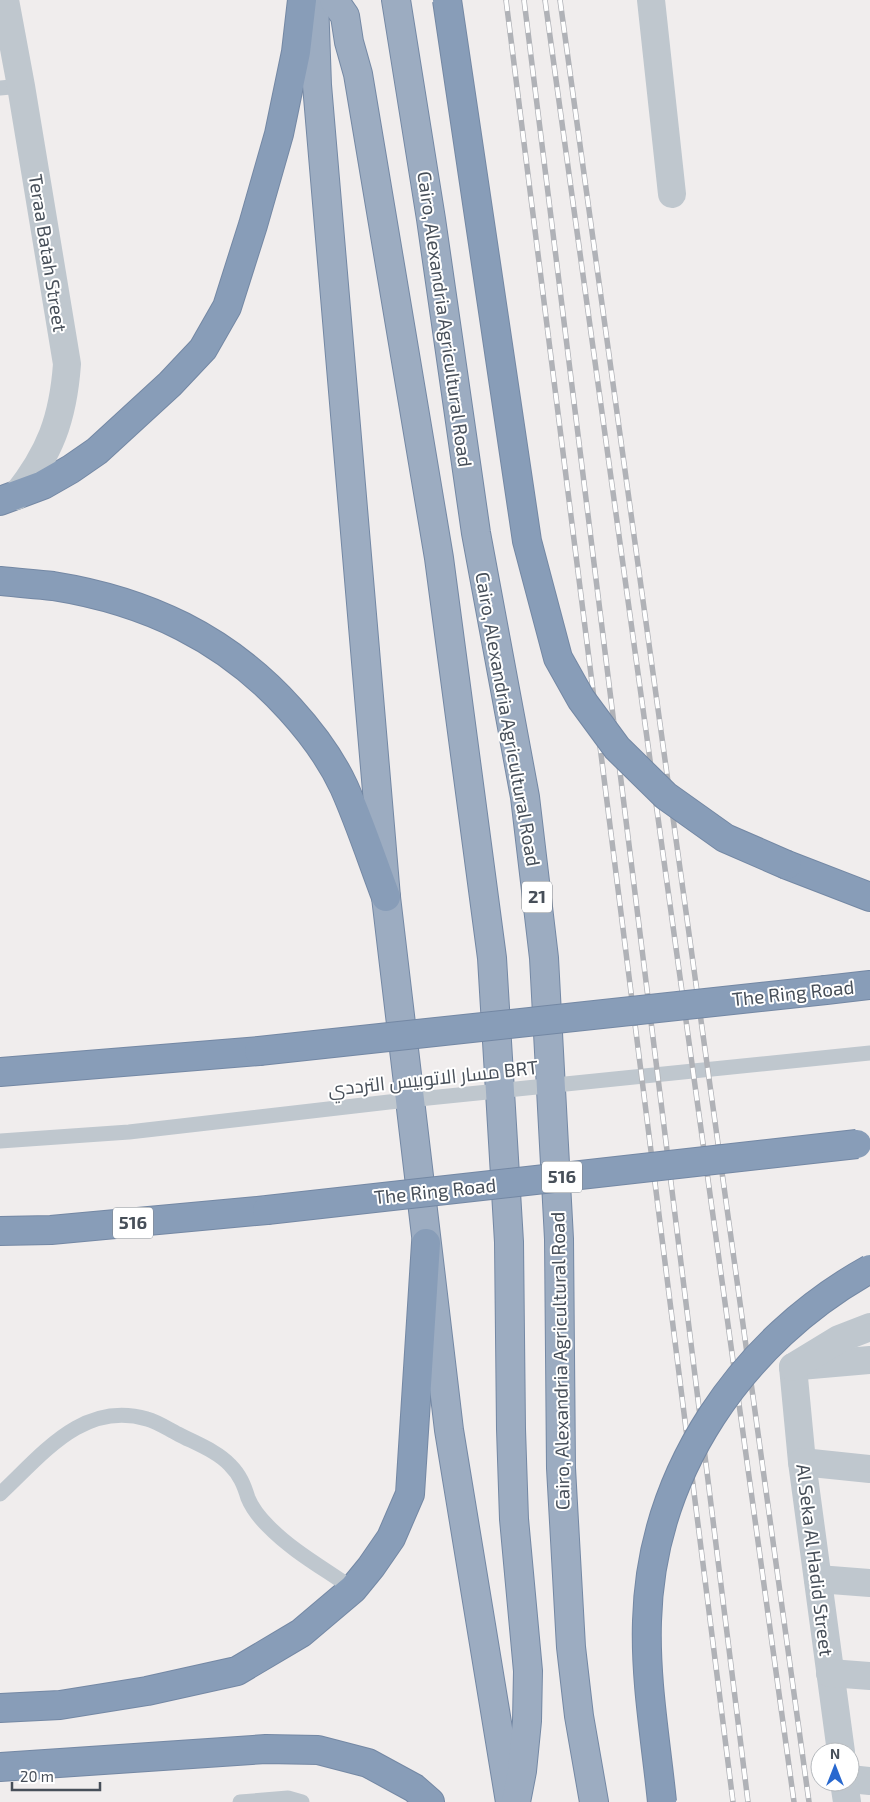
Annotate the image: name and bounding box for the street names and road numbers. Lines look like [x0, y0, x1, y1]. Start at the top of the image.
street label: Cairo, Alexandria Agricultural Road [413, 170, 478, 468]
street label: Teraa Batah Street [25, 172, 72, 334]
street label: Cairo, Alexandria Agricultural Road [471, 570, 546, 868]
road number: 21 [522, 882, 552, 912]
street label: The Ring Road [731, 975, 855, 1010]
street label: مسار الاتوبيس الترددي BRT [327, 1055, 539, 1104]
road number: 516 [542, 1162, 582, 1192]
street label: The Ring Road [373, 1173, 497, 1208]
road number: 516 [113, 1208, 153, 1238]
street label: Cairo, Alexandria Agricultural Road [545, 1212, 574, 1510]
street label: Al Seka Al Hadid Street [792, 1462, 839, 1658]

